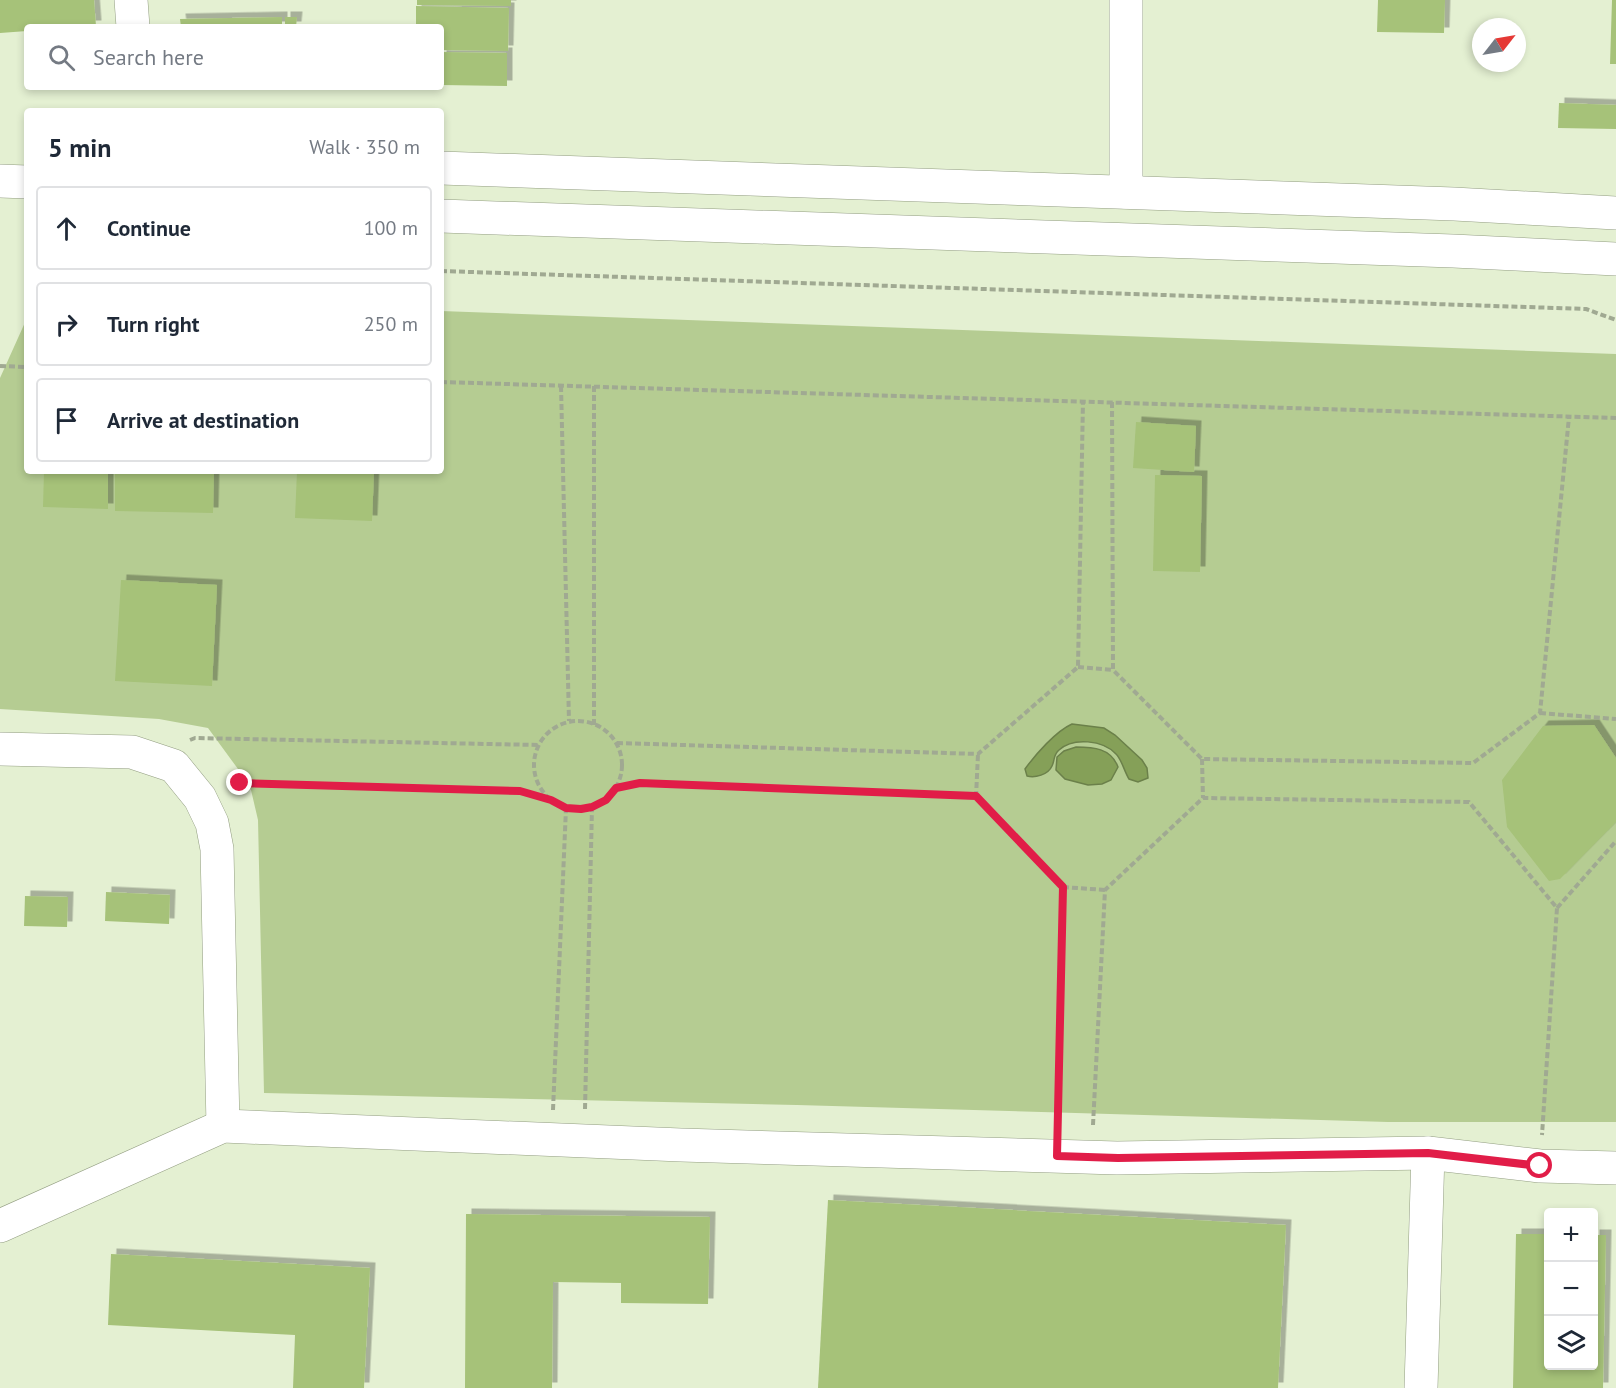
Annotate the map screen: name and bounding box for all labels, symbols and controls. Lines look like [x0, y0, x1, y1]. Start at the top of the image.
north arrow [1472, 18, 1526, 72]
search box [24, 24, 444, 90]
icon: search [45, 41, 78, 74]
text: Search here [93, 43, 204, 71]
text: 5 min [48, 131, 111, 164]
text: Walk · 350 m [309, 134, 420, 160]
icon: ahead [50, 212, 83, 245]
text: Continue [107, 214, 191, 242]
text: 100 m [364, 215, 418, 241]
icon: right [50, 308, 83, 341]
text: Turn right [107, 310, 199, 338]
text: 250 m [364, 311, 418, 337]
icon: arrive [50, 404, 83, 437]
text: Arrive at destination [107, 406, 299, 434]
route end [226, 769, 252, 795]
route start [1526, 1152, 1552, 1178]
map controls [1544, 1208, 1598, 1370]
button: + [1544, 1208, 1598, 1262]
button: − [1544, 1262, 1598, 1316]
button: layers [1544, 1316, 1598, 1370]

